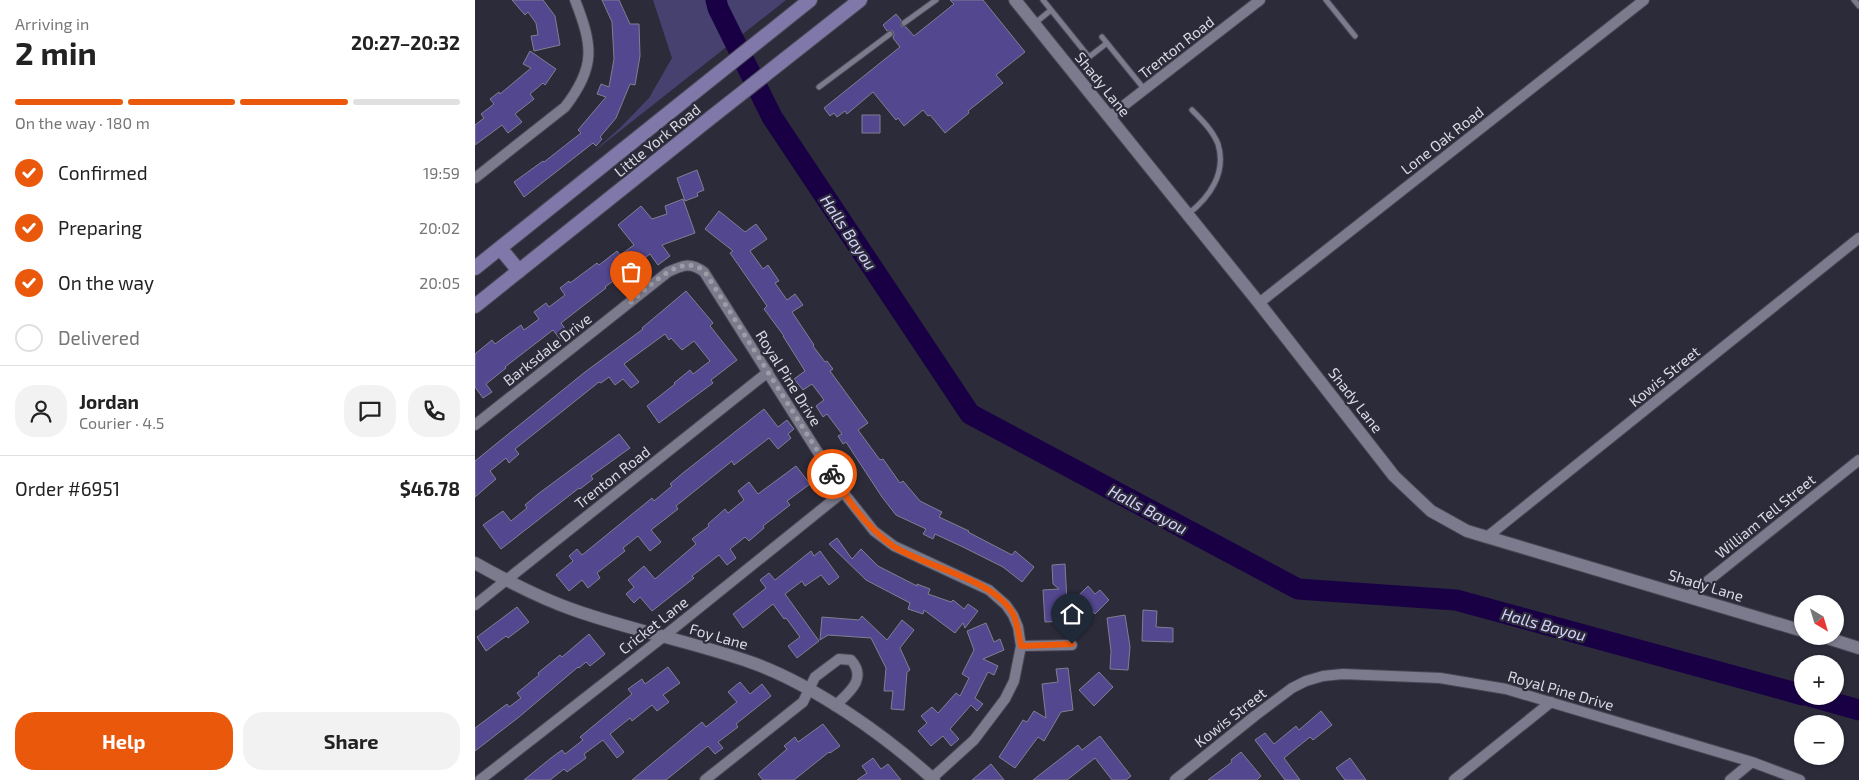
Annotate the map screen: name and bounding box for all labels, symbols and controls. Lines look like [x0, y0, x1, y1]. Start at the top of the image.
street label: Trenton Road [1135, 12, 1217, 82]
text: Arriving in [15, 14, 89, 33]
text: 20:27–20:32 [351, 31, 460, 54]
text: 2 min [15, 33, 97, 71]
street label: Shady Lane [1072, 48, 1134, 120]
street label: Little York Road [610, 100, 704, 180]
street label: Lone Oak Road [1397, 102, 1487, 178]
text: On the way · 180 m [15, 113, 150, 132]
icon: check [15, 159, 43, 187]
text: Confirmed [58, 161, 148, 184]
text: 19:59 [423, 163, 460, 182]
water label: Halls Bayou [816, 191, 881, 274]
icon: check [15, 214, 43, 242]
text: Preparing [58, 216, 142, 239]
text: 20:02 [419, 218, 460, 237]
pin [610, 251, 652, 302]
icon: bag [617, 258, 645, 286]
icon: check [15, 269, 43, 297]
text: On the way [58, 271, 154, 294]
text: 20:05 [419, 273, 460, 292]
street label: Barksdale Drive [499, 309, 595, 389]
text: Delivered [58, 326, 140, 349]
street label: Royal Pine Drive [752, 327, 826, 429]
street label: Kowis Street [1625, 342, 1703, 410]
street label: Shady Lane [1325, 364, 1387, 436]
button: person [15, 385, 67, 437]
button: chat [344, 385, 396, 437]
button: phone [408, 385, 460, 437]
text: Jordan [79, 390, 139, 413]
text: Courier · 4.5 [79, 413, 164, 432]
street label: Trenton Road [571, 442, 653, 512]
courier [807, 449, 857, 499]
icon: bike [818, 460, 846, 488]
street label: William Tell Street [1711, 470, 1819, 562]
text: Order #6951 [15, 477, 120, 500]
text: $46.78 [400, 477, 460, 500]
water label: Halls Bayou [1105, 480, 1191, 539]
street label: Shady Lane [1666, 565, 1746, 605]
street label: Cricket Lane [615, 592, 691, 658]
pin [1051, 593, 1093, 644]
north arrow [1794, 595, 1844, 645]
map controls [1794, 595, 1844, 765]
icon: home [1058, 600, 1086, 628]
water label: Halls Bayou [1499, 604, 1588, 645]
street label: Foy Lane [688, 619, 750, 653]
button: + [1794, 655, 1844, 705]
street label: Royal Pine Drive [1506, 666, 1616, 714]
street label: Kowis Street [1191, 683, 1270, 751]
button: Help [15, 712, 233, 770]
button: Share [243, 712, 460, 770]
button: − [1794, 715, 1844, 765]

